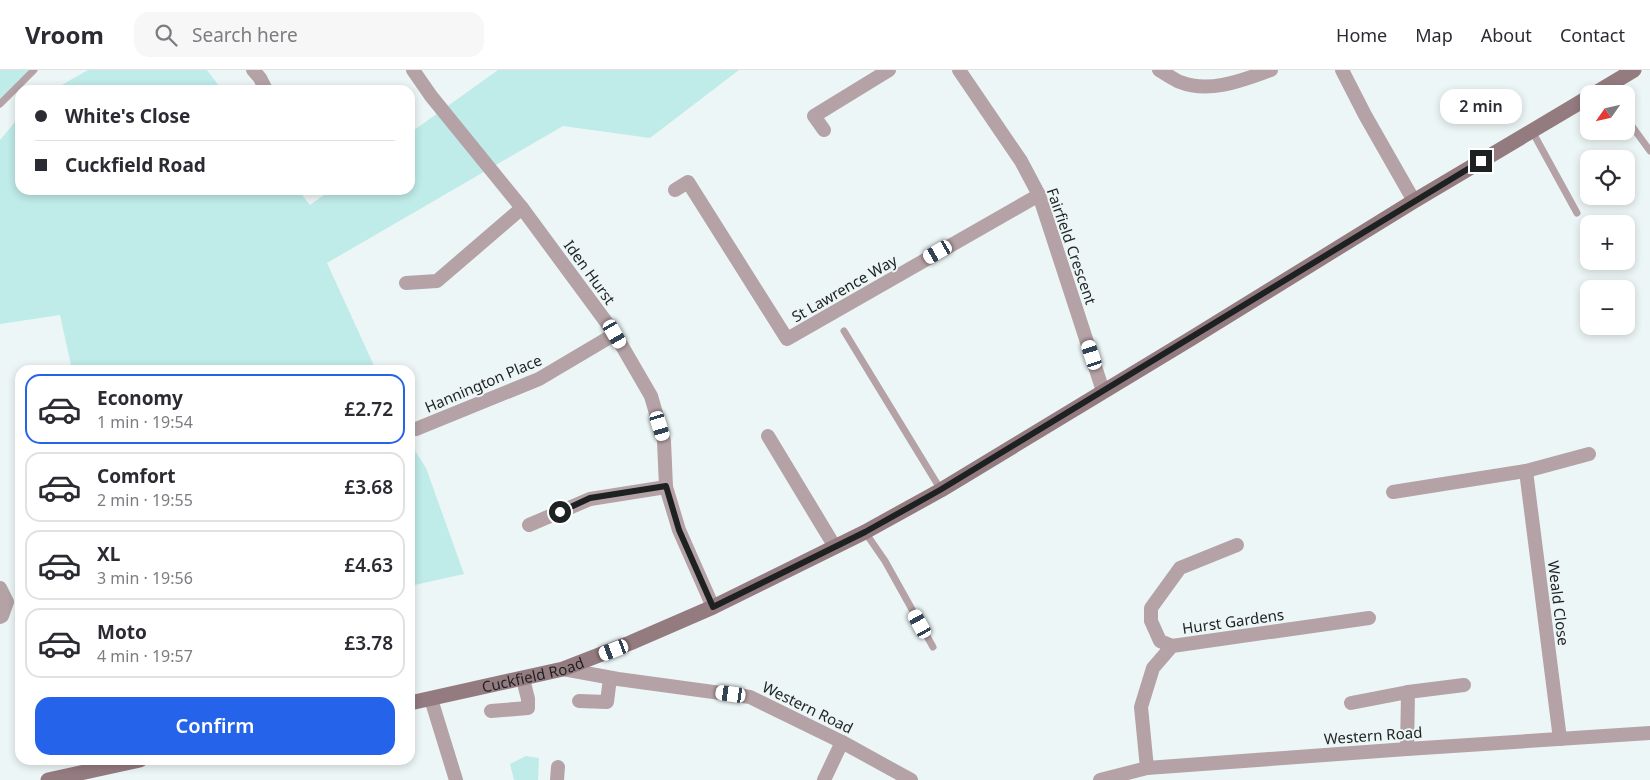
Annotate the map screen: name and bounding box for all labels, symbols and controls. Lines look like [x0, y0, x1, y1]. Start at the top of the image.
search box [134, 12, 484, 57]
text: Vroom [25, 18, 104, 51]
icon: search [152, 21, 180, 49]
text: Search here [192, 22, 298, 48]
text: Home [1336, 23, 1387, 47]
text: Map [1415, 23, 1453, 47]
text: About [1481, 23, 1532, 47]
text: Contact [1560, 23, 1625, 47]
north arrow [1580, 85, 1635, 140]
map controls [1580, 85, 1635, 335]
callout: 2 min [1440, 88, 1522, 124]
text: 2 min [1459, 95, 1503, 117]
text: White's Close [65, 103, 190, 129]
route end [1470, 150, 1492, 172]
button: locate [1580, 150, 1635, 205]
text: Cuckfield Road [65, 152, 206, 178]
street label: Fairfield Crescent [1043, 185, 1102, 308]
button: + [1580, 215, 1635, 270]
street label: Iden Hurst [560, 236, 621, 309]
car [921, 238, 954, 266]
street label: St Lawrence Way [788, 250, 901, 326]
button: − [1580, 280, 1635, 335]
car [601, 317, 628, 351]
car [1080, 338, 1103, 372]
street label: Hannington Place [422, 349, 544, 417]
text: Economy [97, 385, 183, 411]
icon: car [37, 387, 82, 432]
text: £2.72 [344, 396, 393, 422]
car [648, 409, 671, 443]
text: 1 min · 19:54 [97, 411, 193, 433]
text: Comfort [97, 463, 176, 489]
icon: car [37, 465, 82, 510]
text: £3.68 [344, 474, 393, 500]
text: 2 min · 19:55 [97, 489, 193, 511]
route start [549, 501, 571, 523]
text: XL [97, 541, 120, 567]
icon: car [37, 543, 82, 588]
text: £4.63 [344, 552, 393, 578]
street label: Weald Close [1544, 559, 1574, 647]
text: 3 min · 19:56 [97, 567, 193, 589]
street label: Hurst Gardens [1181, 604, 1285, 638]
car [906, 607, 933, 641]
text: Moto [97, 619, 147, 645]
icon: car [37, 621, 82, 666]
text: £3.78 [344, 630, 393, 656]
car [597, 638, 630, 662]
text: 4 min · 19:57 [97, 645, 193, 667]
street label: Cuckfield Road [480, 652, 587, 697]
street label: Western Road [759, 676, 857, 738]
car [715, 684, 746, 704]
button: Confirm [35, 697, 395, 755]
street label: Western Road [1323, 722, 1423, 748]

